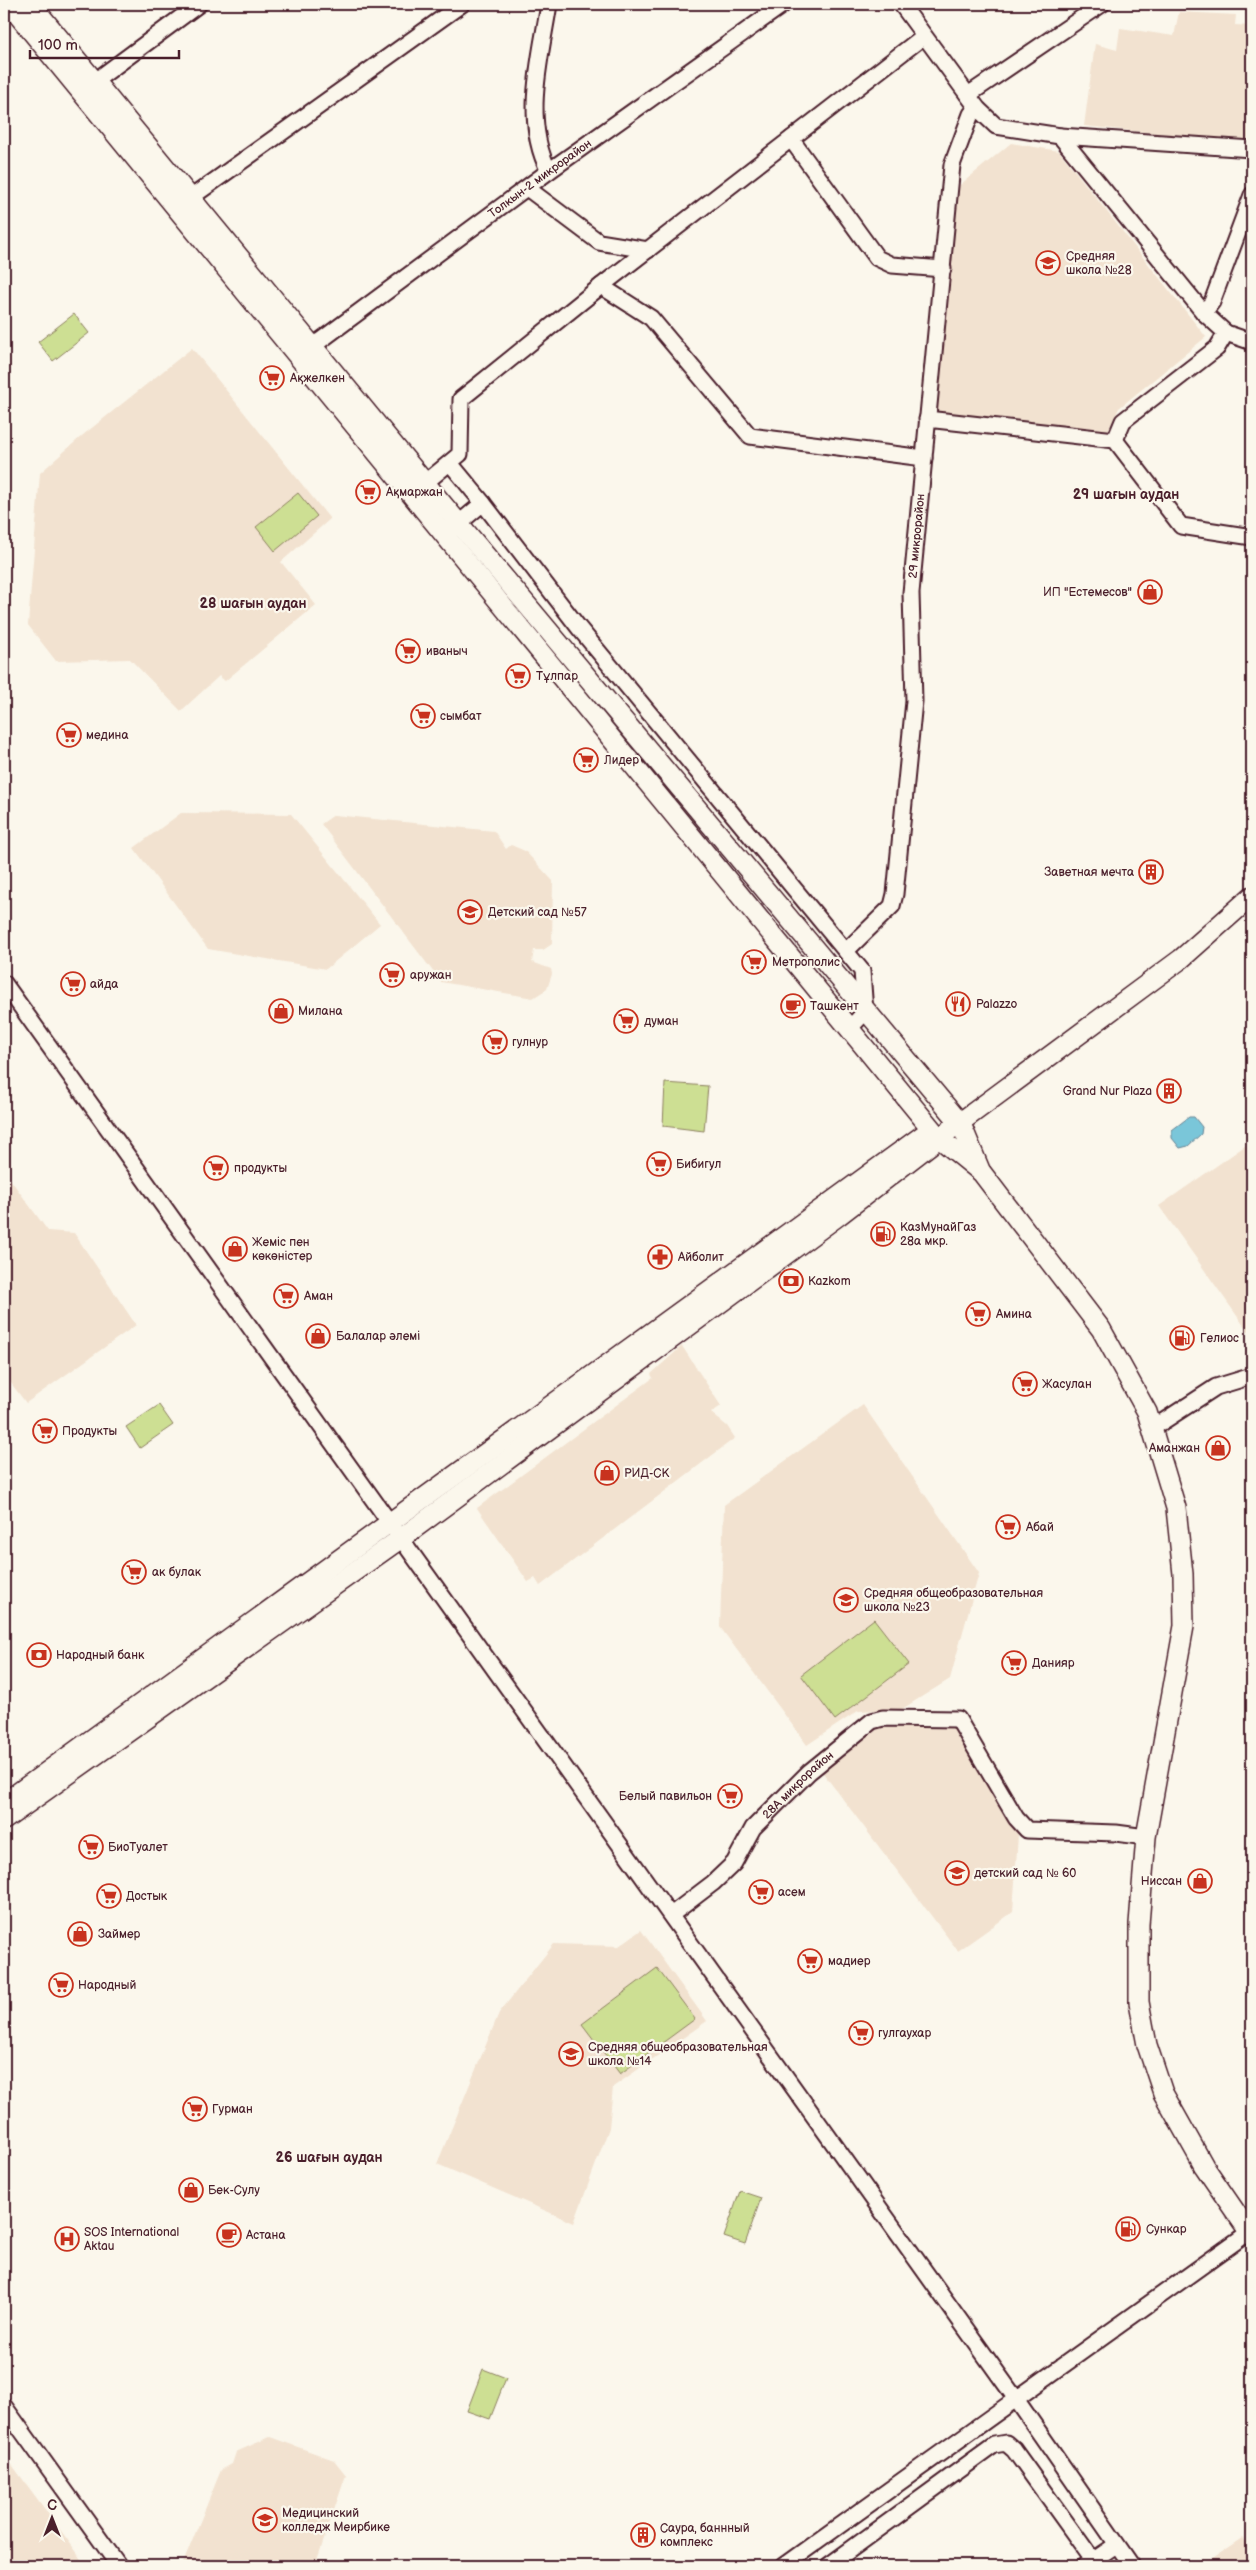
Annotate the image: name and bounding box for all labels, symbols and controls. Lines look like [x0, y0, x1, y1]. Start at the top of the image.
scale bar [30, 28, 179, 60]
text: 100 m [38, 36, 78, 55]
street label: Толкын-2 микрорайон [485, 136, 595, 222]
place label: Средняя школа №28 [1066, 249, 1132, 278]
school or university icon: Средняя школа №28 [1035, 250, 1061, 276]
supermarket icon: Ақжелкен [259, 365, 285, 391]
place label: Ақжелкен [289, 371, 345, 386]
supermarket icon: Ақмаржан [355, 479, 381, 505]
place label: Ақмаржан [385, 485, 443, 500]
district label: 29 шағын аудан [1073, 486, 1179, 503]
street label: 29 микрорайон [905, 493, 928, 579]
shop icon: ИП "Естемесов" [1137, 579, 1163, 605]
place label: ИП "Естемесов" [1043, 585, 1132, 600]
district label: 28 шағын аудан [200, 595, 306, 612]
supermarket icon: иваныч [395, 638, 421, 664]
place label: иваныч [426, 644, 468, 659]
supermarket icon: Тұлпар [505, 663, 531, 689]
place label: Тұлпар [536, 669, 578, 684]
supermarket icon: сымбат [410, 703, 436, 729]
place label: сымбат [440, 709, 482, 724]
supermarket icon: медина [56, 722, 82, 748]
place label: медина [86, 728, 128, 743]
supermarket icon: Лидер [573, 747, 599, 773]
place label: Лидер [603, 753, 639, 768]
building icon: Заветная мечта [1138, 859, 1164, 885]
place label: Заветная мечта [1044, 865, 1134, 880]
school or university icon: Детский сад №57 [457, 899, 483, 925]
place label: Детский сад №57 [488, 905, 587, 920]
supermarket icon: Метрополис [741, 949, 767, 975]
place label: Метрополис [772, 955, 840, 970]
supermarket icon: аружан [379, 962, 405, 988]
place label: аружан [410, 968, 451, 983]
supermarket icon: айда [60, 971, 86, 997]
place label: айда [90, 977, 118, 992]
restaurant icon: Palazzo [945, 991, 971, 1017]
cafe icon: Ташкент [780, 993, 806, 1019]
place label: Palazzo [976, 997, 1018, 1012]
shop icon: Милана [268, 998, 294, 1024]
place label: Ташкент [810, 999, 859, 1014]
place label: Милана [298, 1004, 343, 1019]
supermarket icon: думан [613, 1008, 639, 1034]
place label: думан [644, 1014, 679, 1029]
supermarket icon: гулнур [482, 1029, 508, 1055]
place label: гулнур [512, 1035, 548, 1050]
building icon: Grand Nur Plaza [1156, 1078, 1182, 1104]
place label: Grand Nur Plaza [1063, 1084, 1152, 1099]
supermarket icon: Бибигул [646, 1151, 672, 1177]
supermarket icon: продукты [203, 1155, 229, 1181]
place label: Бибигул [676, 1157, 722, 1172]
place label: продукты [234, 1161, 287, 1176]
place label: КазМунайГаз 28а мкр. [900, 1220, 977, 1249]
fuel station icon: КазМунайГаз 28а мкр. [870, 1221, 896, 1247]
place label: Жеміс пен көкөністер [252, 1235, 313, 1264]
shop icon: Жеміс пен көкөністер [222, 1236, 248, 1262]
pharmacy icon: Айболит [647, 1244, 673, 1270]
place label: Айболит [677, 1250, 724, 1265]
bank icon: Kazkom [778, 1268, 804, 1294]
place label: Kazkom [808, 1274, 851, 1289]
supermarket icon: Аман [273, 1283, 299, 1309]
place label: Аман [303, 1289, 333, 1304]
supermarket icon: Амина [965, 1301, 991, 1327]
place label: Амина [995, 1307, 1032, 1322]
shop icon: Балалар әлемі [305, 1323, 331, 1349]
fuel station icon: Гелиос [1169, 1325, 1195, 1351]
place label: Балалар әлемі [336, 1329, 420, 1344]
place label: Гелиос [1200, 1331, 1239, 1346]
supermarket icon: Жасулан [1012, 1371, 1038, 1397]
place label: Жасулан [1042, 1377, 1092, 1392]
supermarket icon: Продукты [32, 1418, 58, 1444]
place label: Продукты [62, 1424, 117, 1439]
shop icon: Аманжан [1205, 1435, 1231, 1461]
place label: Аманжан [1148, 1441, 1200, 1456]
shop icon: РИД-СК [594, 1460, 620, 1486]
place label: РИД-СК [624, 1466, 669, 1481]
supermarket icon: Абай [995, 1514, 1021, 1540]
place label: Абай [1025, 1520, 1054, 1535]
supermarket icon: ак булак [121, 1559, 147, 1585]
place label: ак булак [152, 1565, 202, 1580]
place label: Средняя общеобразовательная школа №23 [864, 1586, 1044, 1615]
school or university icon: Средняя общеобразовательная школа №23 [833, 1587, 859, 1613]
bank icon: Народный банк [26, 1642, 52, 1668]
place label: Народный банк [56, 1648, 145, 1663]
supermarket icon: Данияр [1001, 1650, 1027, 1676]
place label: Данияр [1032, 1656, 1075, 1671]
street label: 28А микрорайон [759, 1748, 837, 1822]
supermarket icon: Белый павильон [717, 1783, 743, 1809]
place label: Белый павильон [619, 1789, 712, 1804]
supermarket icon: БиоТуалет [78, 1834, 104, 1860]
place label: БиоТуалет [108, 1840, 168, 1855]
school or university icon: детский сад № 60 [944, 1860, 970, 1886]
place label: детский сад № 60 [974, 1866, 1076, 1881]
shop icon: Ниссан [1187, 1868, 1213, 1894]
place label: Ниссан [1141, 1874, 1182, 1889]
supermarket icon: асем [748, 1879, 774, 1905]
supermarket icon: Достык [96, 1883, 122, 1909]
place label: асем [778, 1885, 806, 1900]
place label: Достык [126, 1889, 168, 1904]
shop icon: Займер [67, 1921, 93, 1947]
place label: Займер [98, 1927, 141, 1942]
supermarket icon: мадиер [797, 1948, 823, 1974]
place label: мадиер [828, 1954, 871, 1969]
supermarket icon: Народный [48, 1972, 74, 1998]
place label: Народный [78, 1978, 136, 1993]
supermarket icon: гулгаухар [848, 2020, 874, 2046]
place label: гулгаухар [878, 2026, 931, 2041]
place label: Cредняя общеобразовательная школа №14 [588, 2040, 768, 2069]
school or university icon: Cредняя общеобразовательная школа №14 [558, 2041, 584, 2067]
supermarket icon: Гурман [182, 2096, 208, 2122]
place label: Гурман [212, 2102, 253, 2117]
district label: 26 шағын аудан [276, 2149, 382, 2166]
shop icon: Бек-Сулу [178, 2177, 204, 2203]
place label: Бек-Сулу [208, 2183, 260, 2198]
fuel station icon: Сункар [1115, 2216, 1141, 2242]
cafe icon: Астана [216, 2222, 242, 2248]
place label: Сункар [1146, 2222, 1187, 2237]
place label: SOS International Aktau [84, 2225, 179, 2254]
hospital icon: SOS International Aktau [54, 2226, 80, 2252]
place label: Астана [245, 2228, 285, 2243]
north arrow [28, 2492, 78, 2542]
text: С [47, 2497, 57, 2514]
place label: Медицинский колледж Меирбике [282, 2506, 390, 2535]
school or university icon: Медицинский колледж Меирбике [252, 2507, 278, 2533]
place label: Саура, баннный комплекс [660, 2521, 750, 2550]
building icon: Саура, баннный комплекс [630, 2522, 656, 2548]

